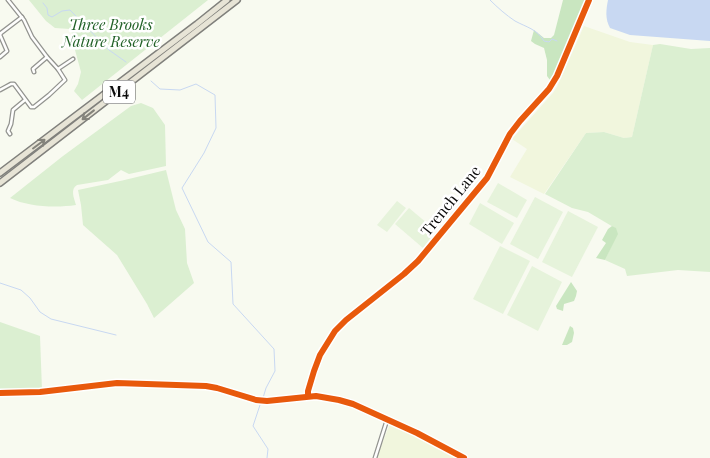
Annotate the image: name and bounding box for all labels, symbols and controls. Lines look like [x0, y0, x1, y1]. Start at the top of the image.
park label: Three Brooks Nature Reserve [60, 14, 160, 51]
road number: M4 [103, 80, 135, 104]
one-way arrow [81, 110, 94, 121]
one-way arrow [32, 139, 46, 149]
street label: Trench Lane [416, 161, 485, 240]

